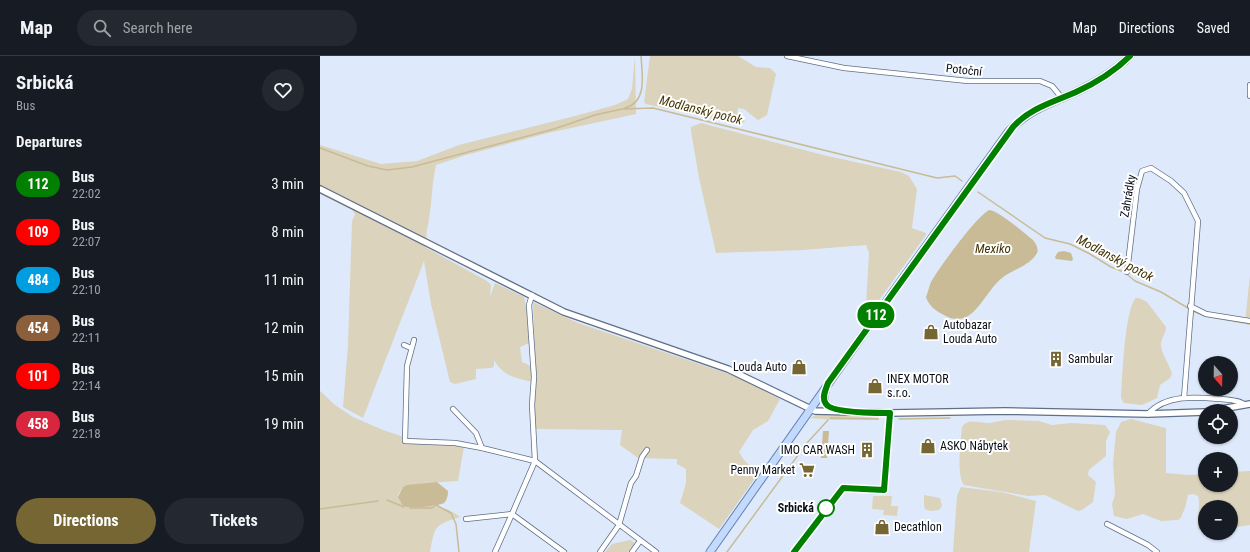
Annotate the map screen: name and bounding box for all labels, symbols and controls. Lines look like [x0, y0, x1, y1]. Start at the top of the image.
search box [77, 10, 357, 46]
text: Map [20, 16, 53, 39]
icon: search [91, 17, 113, 39]
text: Search here [123, 19, 193, 37]
text: Map [1073, 20, 1097, 36]
text: Directions [1119, 20, 1175, 36]
text: Saved [1197, 20, 1230, 36]
street label: Potoční [945, 61, 984, 79]
button: heart [262, 69, 304, 111]
text: Srbická [16, 71, 74, 94]
water label: Modlanský potok [658, 92, 744, 128]
text: Bus [16, 98, 35, 113]
text: Departures [16, 133, 82, 151]
text: Bus [72, 168, 95, 186]
street label: Zahrádky [1117, 173, 1139, 219]
text: 3 min [271, 175, 304, 193]
text: 112 [27, 176, 49, 192]
text: 22:02 [72, 186, 101, 201]
text: Bus [72, 216, 95, 234]
text: 8 min [271, 223, 304, 241]
text: 109 [27, 224, 49, 240]
water label: Modlanský potok [1074, 231, 1156, 285]
text: 22:07 [72, 234, 101, 249]
water label: Mexiko [975, 241, 1011, 256]
text: Bus [72, 264, 95, 282]
text: 11 min [264, 271, 304, 289]
text: 484 [27, 272, 49, 288]
text: 22:10 [72, 282, 101, 297]
line badge: 112 [853, 302, 899, 328]
text: 112 [865, 307, 887, 323]
text: Bus [72, 312, 95, 330]
place label: Autobazar Louda Auto [943, 318, 997, 346]
text: 12 min [264, 319, 304, 337]
text: 454 [27, 320, 49, 336]
shop icon: Autobazar Louda Auto [922, 323, 940, 341]
text: 22:11 [72, 330, 101, 345]
building icon: Sambular [1047, 350, 1065, 368]
place label: Sambular [1068, 352, 1113, 366]
north arrow [1198, 356, 1238, 396]
map controls [1198, 356, 1238, 540]
shop icon: Louda Auto [790, 358, 808, 376]
text: Bus [72, 360, 95, 378]
place label: Louda Auto [733, 360, 787, 374]
text: 15 min [264, 367, 304, 385]
text: 101 [27, 368, 49, 384]
place label: INEX MOTOR s.r.o. [887, 372, 949, 400]
shop icon: INEX MOTOR s.r.o. [866, 377, 884, 395]
text: 22:14 [72, 378, 101, 393]
button: locate [1198, 404, 1238, 444]
text: Bus [72, 408, 95, 426]
text: 19 min [264, 415, 304, 433]
text: 458 [27, 416, 49, 432]
text: 22:18 [72, 426, 101, 441]
shop icon: ASKO Nábytek [919, 437, 937, 455]
place label: ASKO Nábytek [940, 439, 1009, 453]
building icon: IMO CAR WASH [858, 441, 876, 459]
place label: IMO CAR WASH [781, 443, 855, 457]
button: + [1198, 452, 1238, 492]
supermarket icon: Penny Market [798, 461, 816, 479]
place label: Penny Market [730, 463, 795, 477]
button: Directions [16, 498, 156, 544]
button: Tickets [164, 498, 304, 544]
marker: Srbická [817, 499, 835, 517]
button: − [1198, 500, 1238, 540]
place label: Srbická [778, 501, 814, 515]
shop icon: Decathlon [873, 518, 891, 536]
place label: Decathlon [894, 520, 942, 534]

